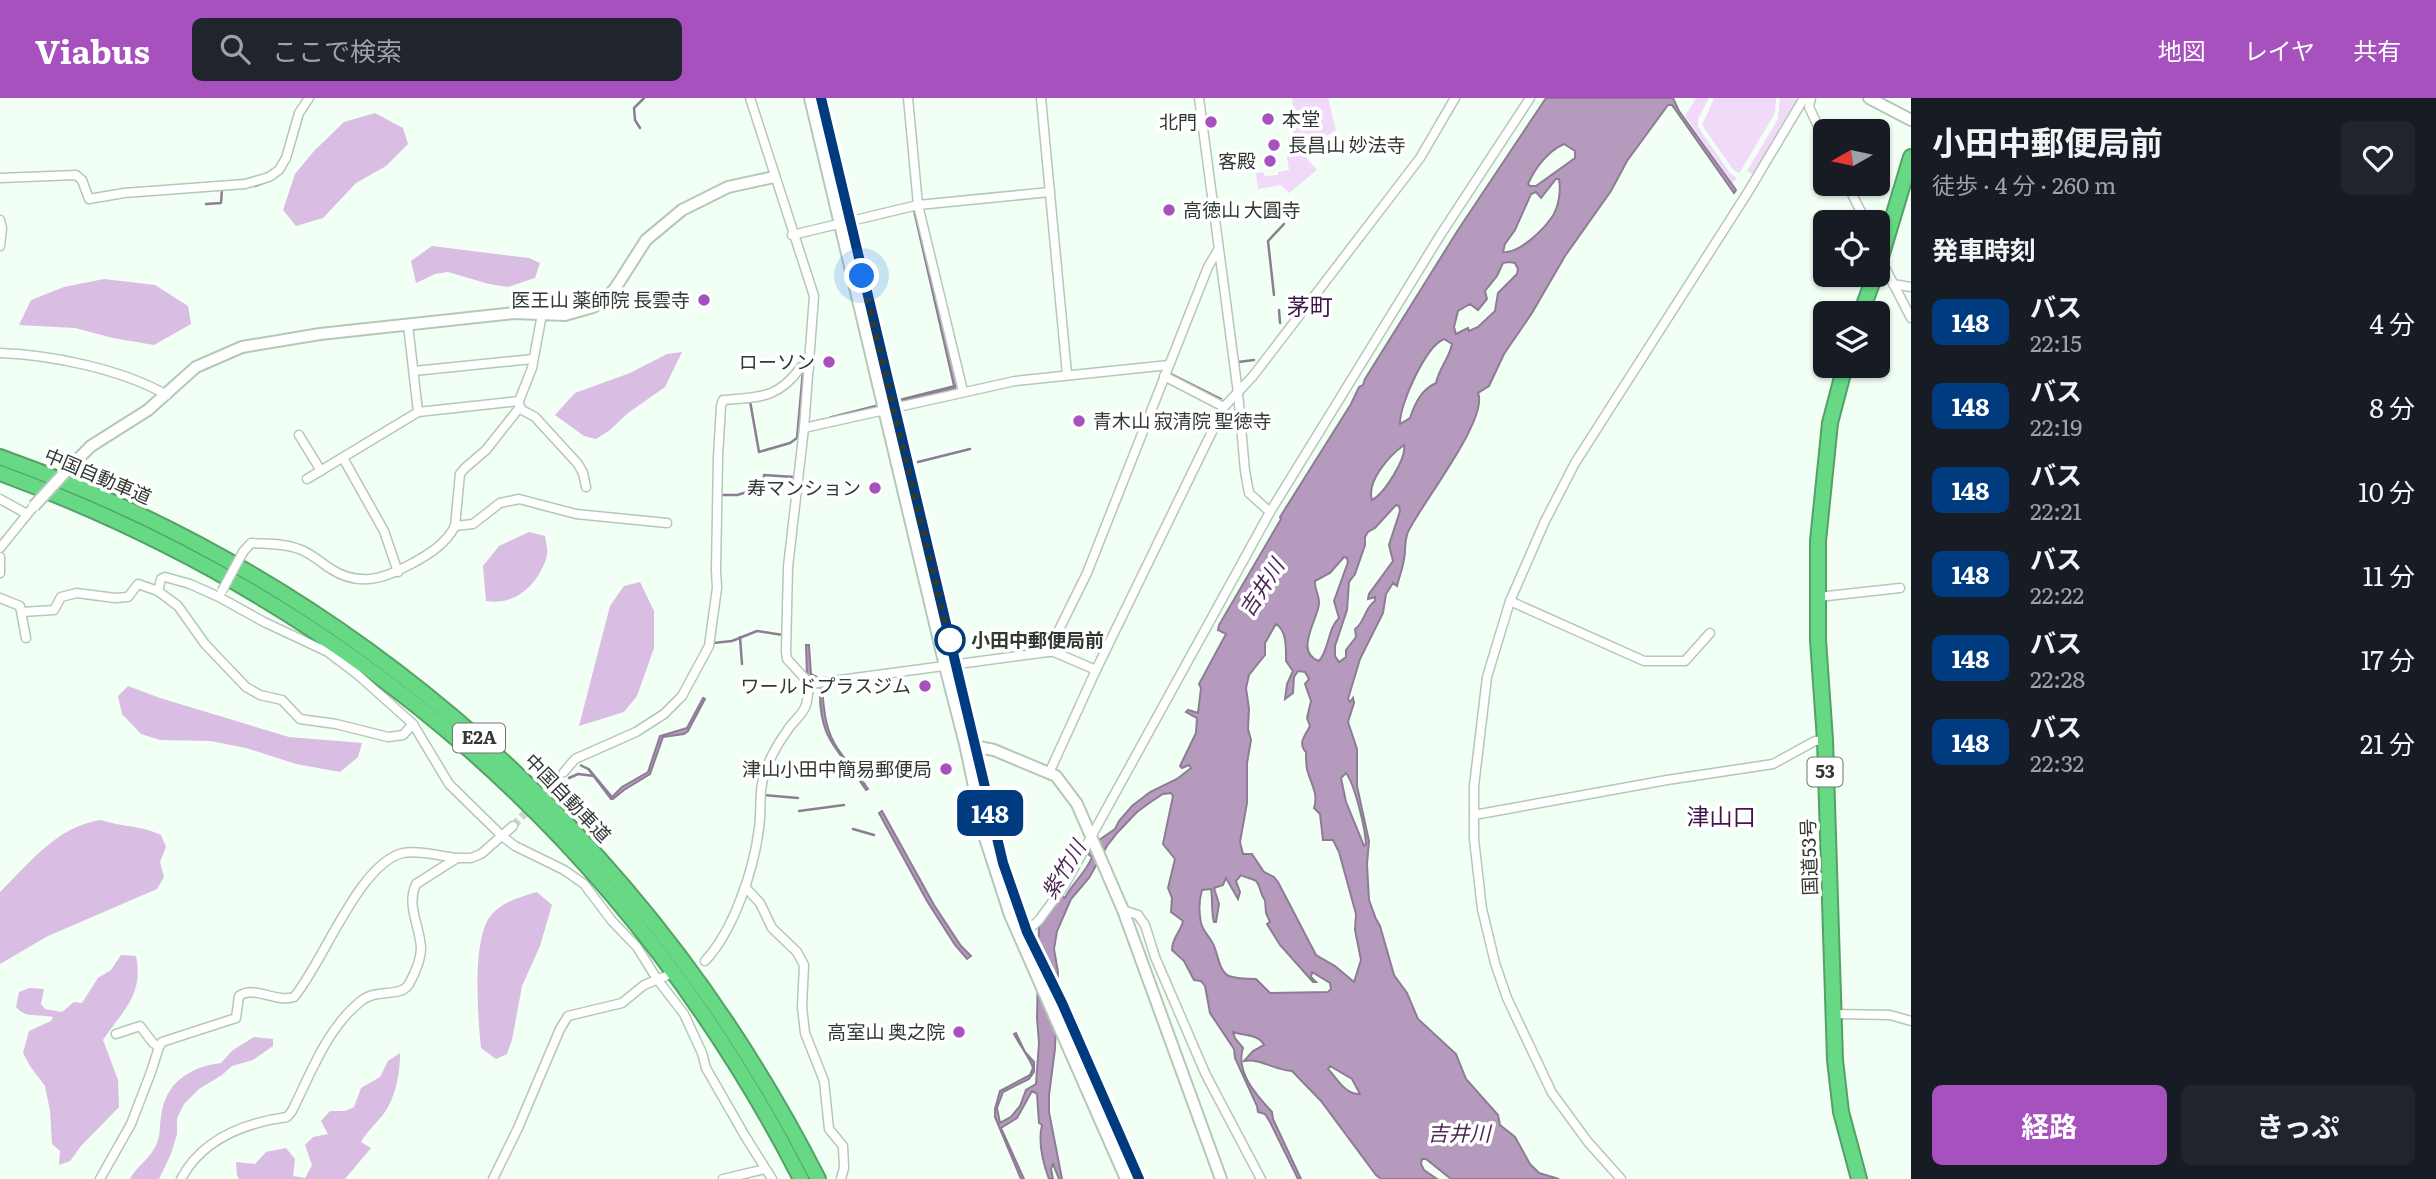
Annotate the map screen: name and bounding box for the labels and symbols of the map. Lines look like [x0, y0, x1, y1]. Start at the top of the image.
place label: 本堂 [1282, 104, 1320, 132]
place label: 北門 [1159, 107, 1197, 135]
marker: 本堂 [1260, 111, 1276, 127]
marker: 北門 [1203, 114, 1219, 130]
north arrow [1813, 119, 1890, 196]
place label: 長昌山 妙法寺 [1288, 130, 1406, 158]
marker: 長昌山 妙法寺 [1266, 137, 1282, 153]
place label: 客殿 [1218, 146, 1256, 174]
marker: 客殿 [1262, 153, 1278, 169]
place label: 高徳山 大圓寺 [1183, 195, 1301, 223]
marker: 高徳山 大圓寺 [1161, 202, 1177, 218]
your location [844, 258, 879, 293]
place label: 医王山 薬師院 長雲寺 [511, 285, 690, 313]
district label: 茅町 [1287, 288, 1333, 322]
marker: 医王山 薬師院 長雲寺 [696, 292, 712, 308]
place label: ローソン [739, 347, 815, 375]
marker: ローソン [821, 354, 837, 370]
place label: 青木山 寂清院 聖徳寺 [1093, 406, 1272, 434]
marker: 青木山 寂清院 聖徳寺 [1071, 413, 1087, 429]
street label: 中国自動車道 [40, 440, 156, 510]
place label: 寿マンション [747, 473, 861, 501]
marker: 寿マンション [867, 480, 883, 496]
water label: 吉井川 [1230, 550, 1291, 621]
marker: 小田中郵便局前 [935, 625, 965, 655]
place label: 小田中郵便局前 [971, 625, 1104, 653]
place label: ワールドプラスジム [740, 671, 911, 699]
marker: ワールドプラスジム [917, 678, 933, 694]
road number: E2A [453, 724, 505, 752]
street label: 中国自動車道 [519, 747, 618, 848]
place label: 津山小田中簡易郵便局 [742, 754, 932, 782]
road number: 53 [1808, 758, 1842, 786]
marker: 津山小田中簡易郵便局 [938, 761, 954, 777]
line badge: 148 [950, 790, 1030, 836]
district label: 津山口 [1687, 798, 1756, 832]
street label: 国道53号 [1793, 818, 1823, 896]
water label: 紫竹川 [1032, 832, 1092, 904]
place label: 高室山 奥之院 [827, 1017, 945, 1045]
marker: 高室山 奥之院 [951, 1024, 967, 1040]
water label: 吉井川 [1428, 1116, 1492, 1147]

